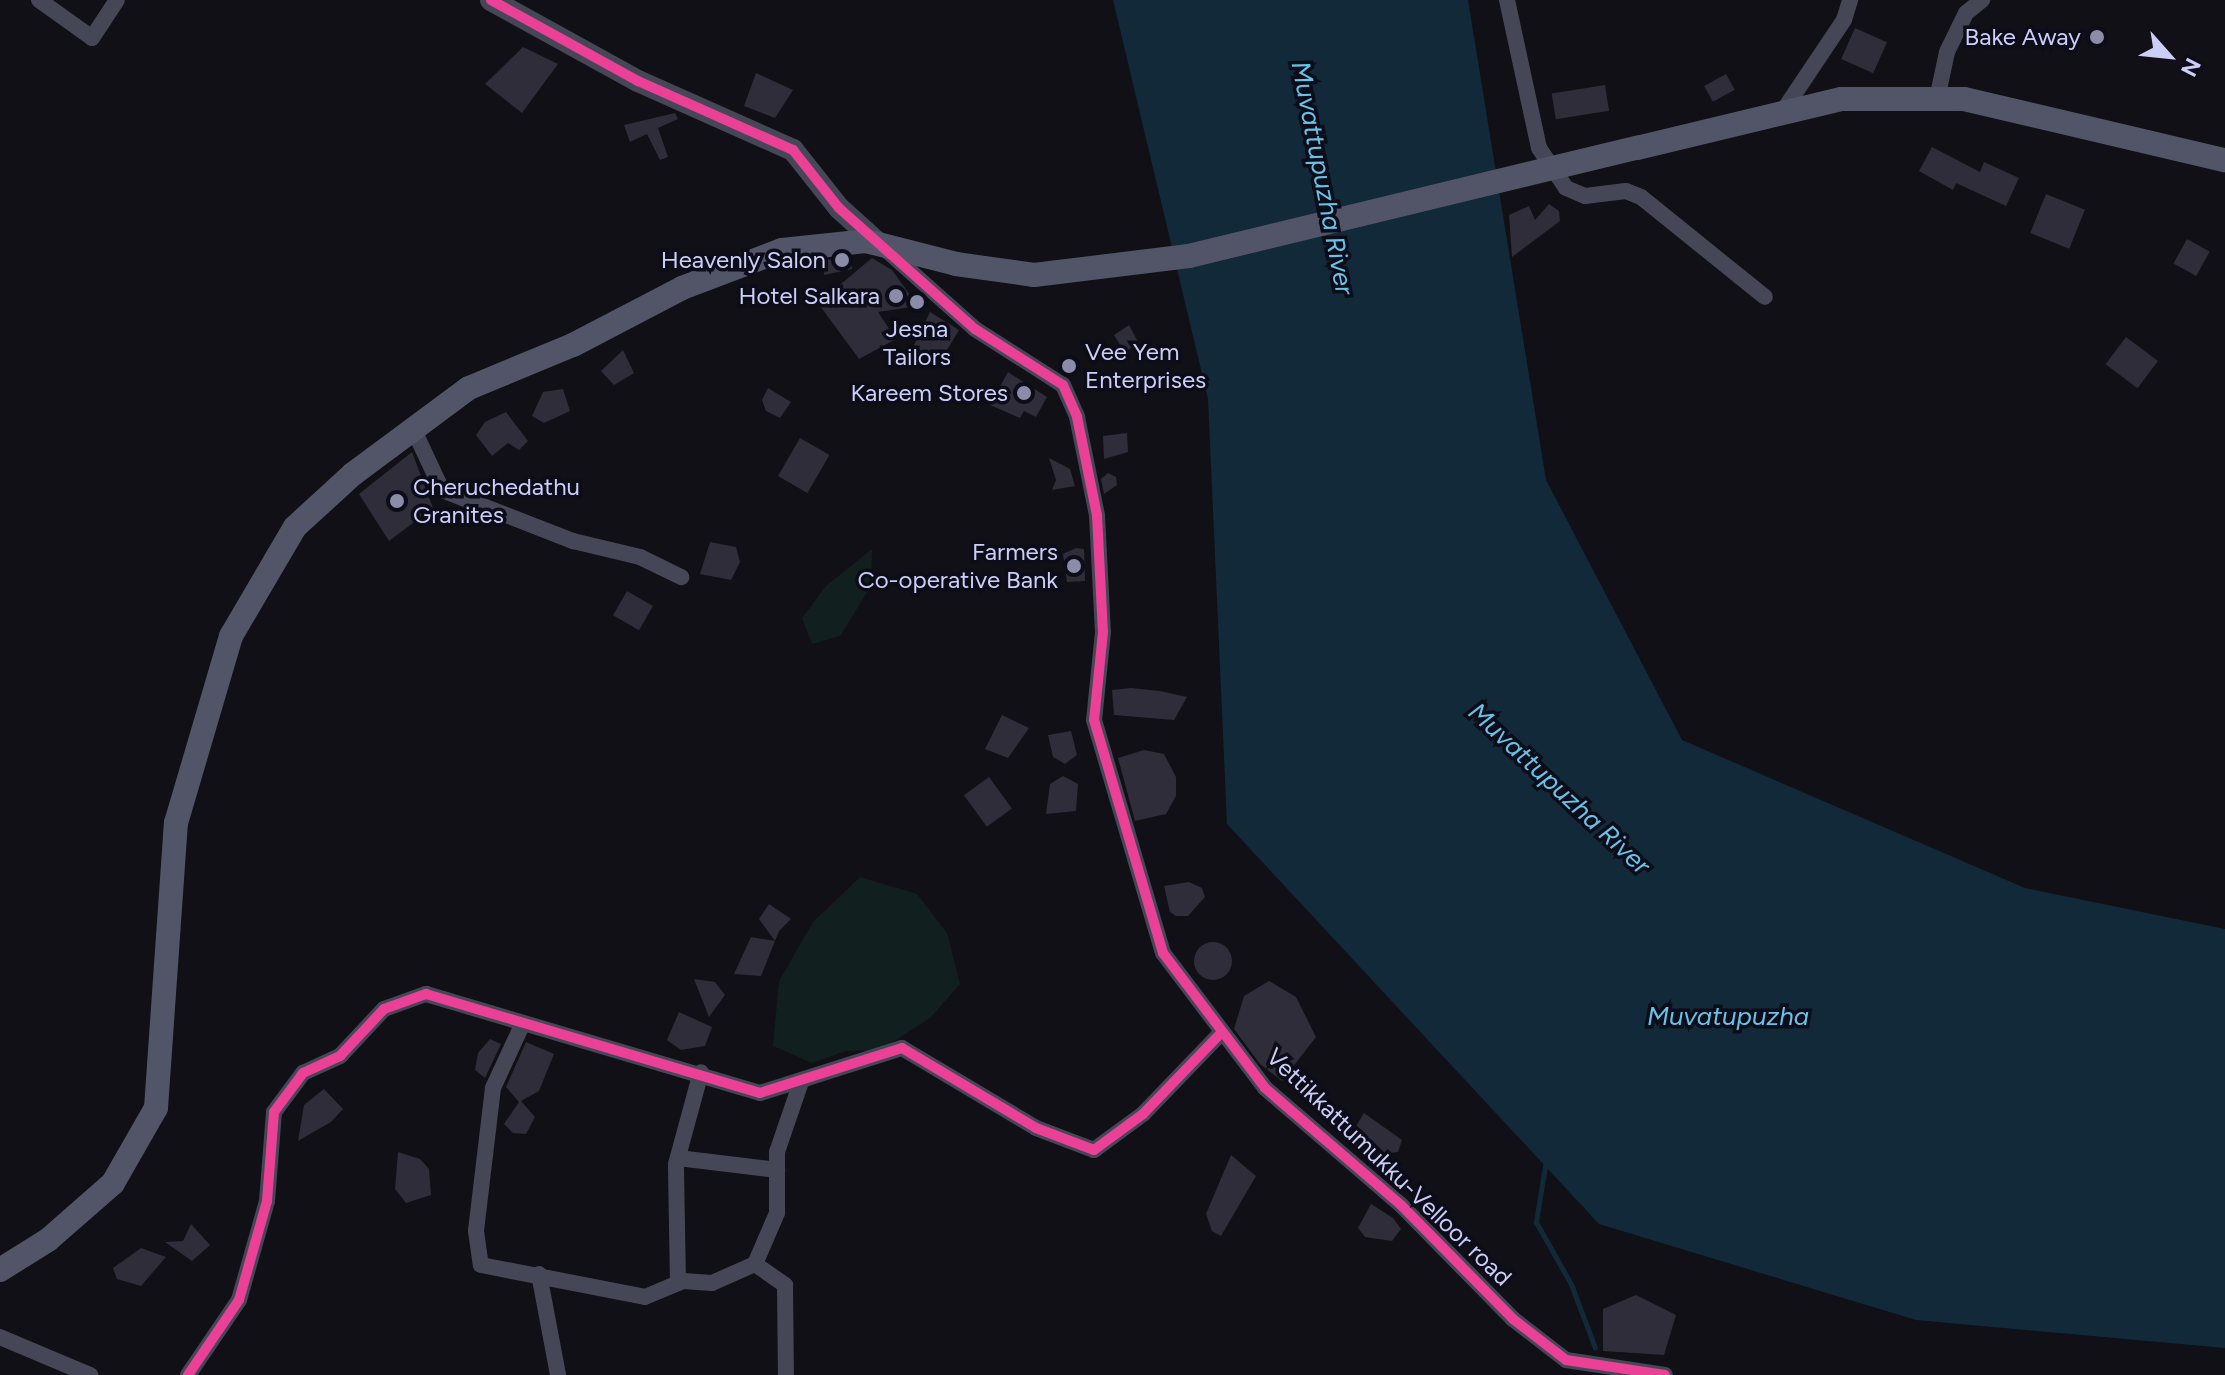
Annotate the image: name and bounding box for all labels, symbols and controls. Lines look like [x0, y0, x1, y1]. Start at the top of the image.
north arrow [2129, 16, 2209, 96]
place label: Bake Away [1964, 23, 2081, 51]
marker: Bake Away [2088, 28, 2106, 46]
text: N [2175, 53, 2207, 81]
water label: Muvattupuzha River [1284, 59, 1360, 297]
place label: Heavenly Salon [661, 246, 826, 274]
marker: Heavenly Salon [833, 251, 851, 269]
place label: Hotel Salkara [739, 282, 880, 310]
marker: Hotel Salkara [887, 287, 905, 305]
marker: Jesna Tailors [908, 293, 926, 311]
place label: Jesna Tailors [883, 315, 951, 371]
place label: Vee Yem Enterprises [1085, 338, 1206, 394]
marker: Vee Yem Enterprises [1060, 357, 1078, 375]
place label: Kareem Stores [851, 379, 1008, 407]
marker: Kareem Stores [1015, 384, 1033, 402]
place label: Cheruchedathu Granites [413, 473, 580, 529]
marker: Cheruchedathu Granites [388, 492, 406, 510]
place label: Farmers Co-operative Bank [857, 538, 1058, 594]
marker: Farmers Co-operative Bank [1065, 557, 1083, 575]
water label: Muvattupuzha River [1462, 697, 1656, 881]
water label: Muvatupuzha [1647, 1001, 1809, 1033]
street label: Vettikkattumukku-Velloor road [1261, 1042, 1517, 1292]

